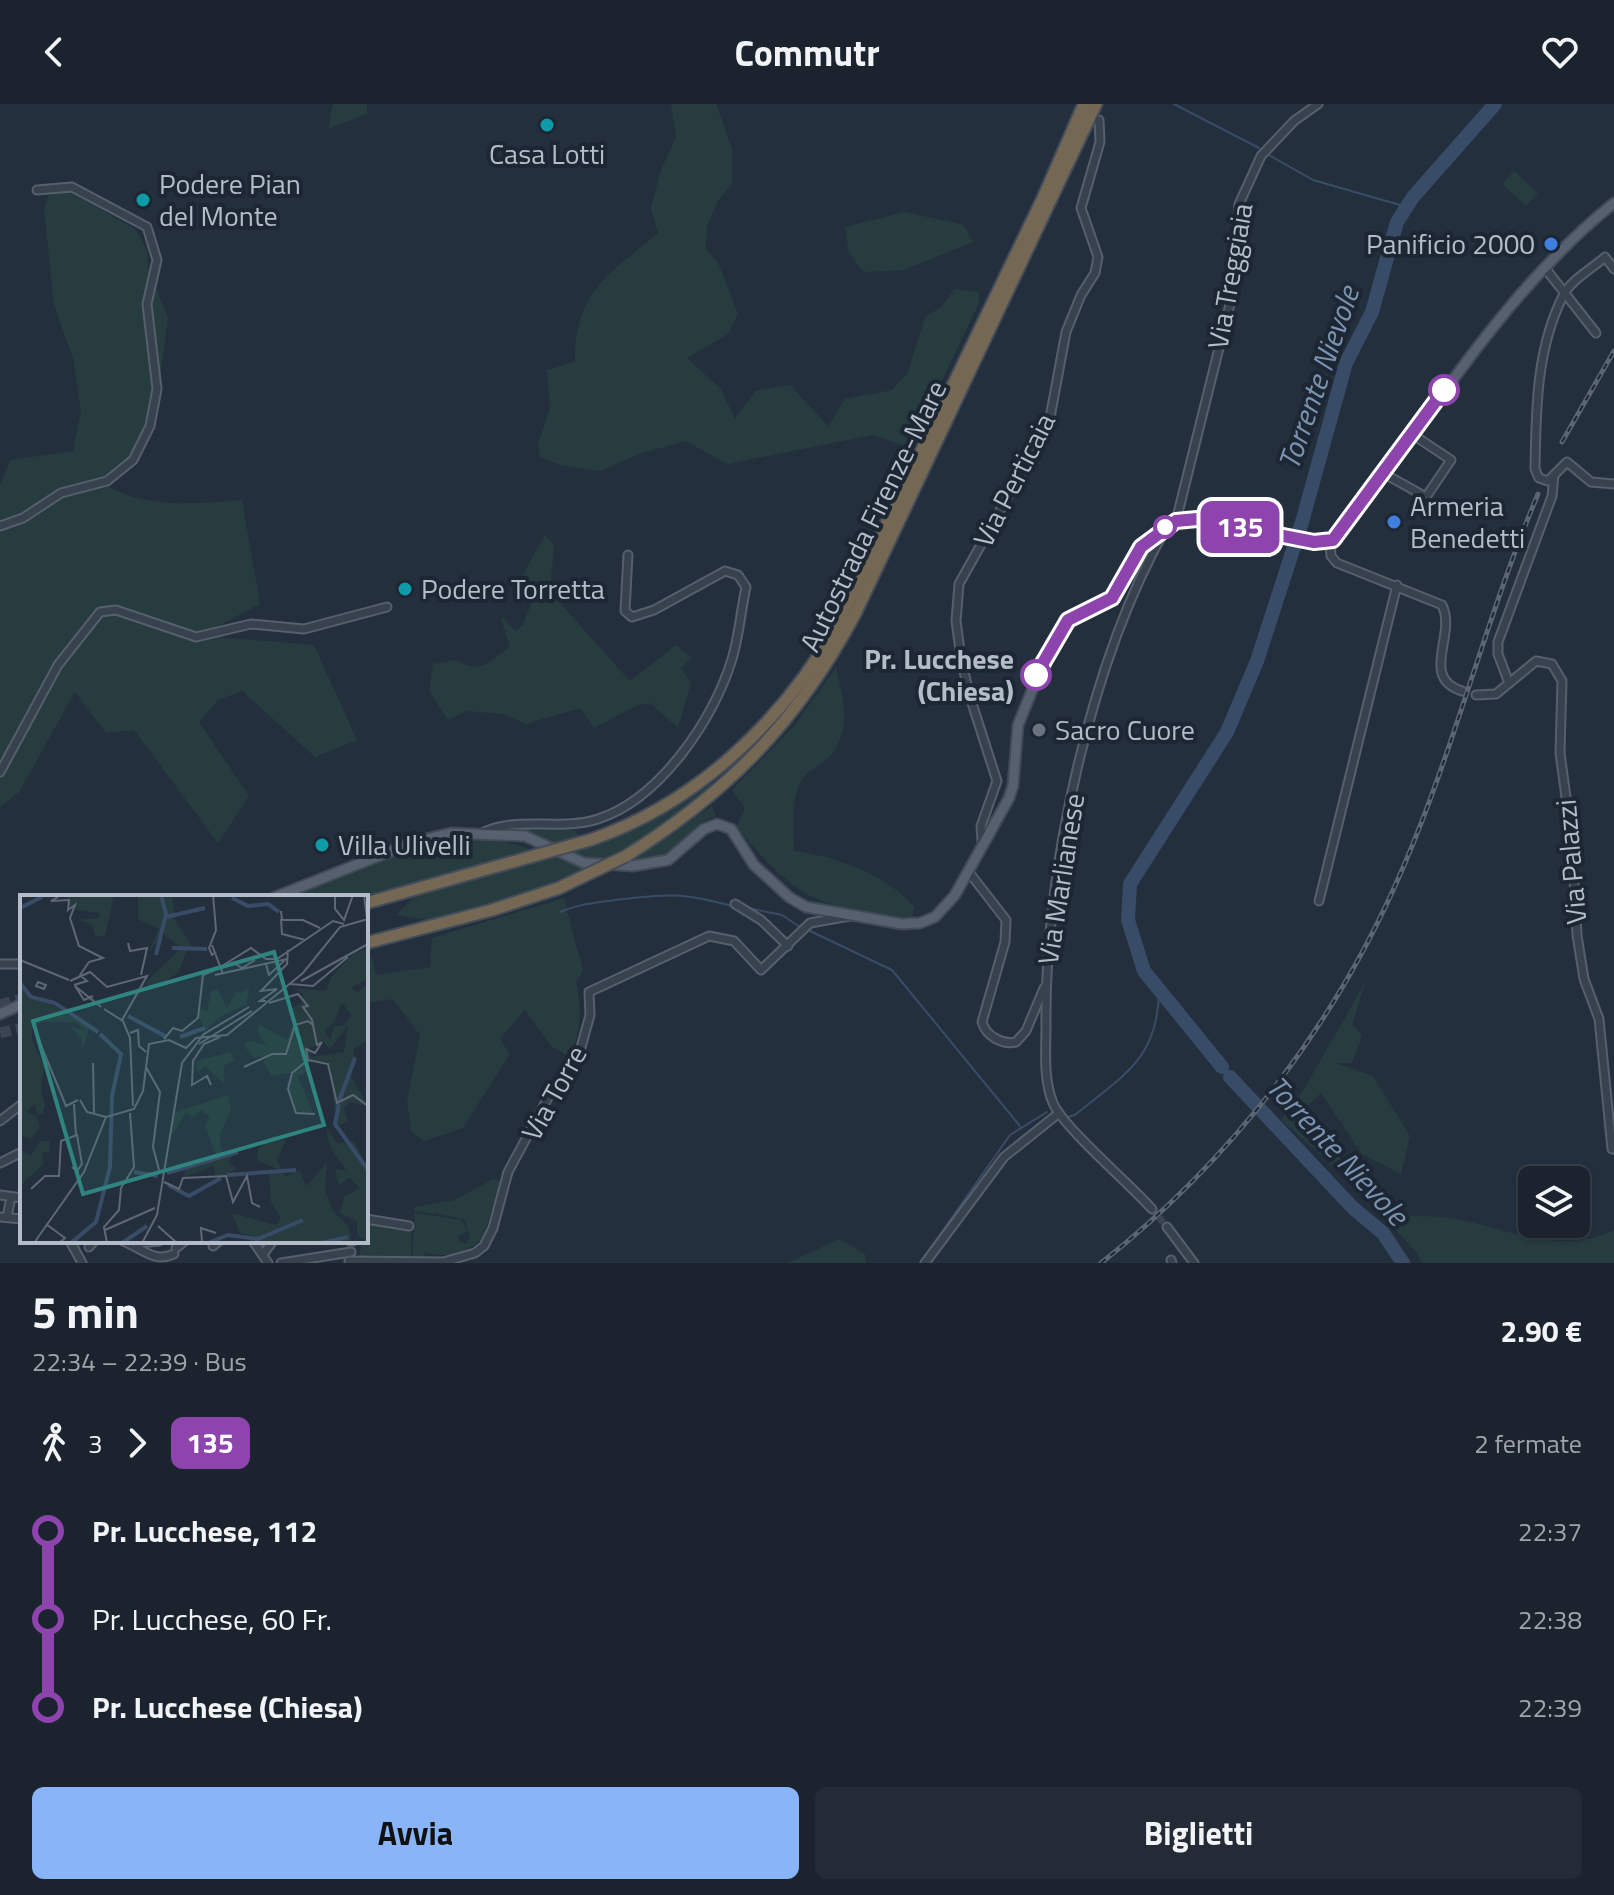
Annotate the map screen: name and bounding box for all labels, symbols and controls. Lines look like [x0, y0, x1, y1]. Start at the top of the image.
text: Commutr [734, 25, 880, 80]
icon: back [32, 30, 76, 74]
icon: heart [1538, 30, 1582, 74]
marker: Casa Lotti [538, 116, 556, 134]
place label: Casa Lotti [489, 132, 605, 175]
place label: Podere Pian del Monte [159, 162, 301, 237]
marker: Podere Pian del Monte [134, 191, 152, 209]
street label: Via Treggiaia [1196, 200, 1263, 352]
place label: Panificio 2000 [1366, 222, 1535, 265]
marker: Panificio 2000 [1542, 235, 1560, 253]
water label: Torrente Nievole [1265, 278, 1372, 475]
street label: Autostrada Firenze-Mare [788, 373, 957, 659]
unlabelled marker [1429, 375, 1459, 405]
street label: Via Perticaia [961, 405, 1066, 554]
place label: Armeria Benedetti [1410, 484, 1525, 559]
line badge: 135 [1194, 501, 1286, 553]
text: 135 [1216, 505, 1264, 548]
marker: Armeria Benedetti [1385, 513, 1403, 531]
unlabelled marker [1154, 516, 1176, 538]
place label: Podere Torretta [421, 567, 605, 610]
marker: Podere Torretta [396, 580, 414, 598]
place label: Pr. Lucchese (Chiesa) [864, 637, 1014, 712]
marker: Pr. Lucchese (Chiesa) [1021, 660, 1051, 690]
place label: Sacro Cuore [1055, 708, 1195, 751]
marker: Sacro Cuore [1030, 721, 1048, 739]
street label: Via Marlianese [1026, 790, 1095, 968]
street label: Via Palazzi [1544, 798, 1597, 926]
place label: Villa Ulivelli [338, 823, 471, 866]
marker: Villa Ulivelli [313, 836, 331, 854]
inset map [20, 895, 368, 1243]
street label: Via Torre [510, 1037, 597, 1148]
water label: Torrente Nievole [1256, 1065, 1421, 1237]
map controls [1518, 1166, 1590, 1238]
button: layers [1518, 1166, 1590, 1238]
text: 5 min [32, 1278, 139, 1345]
text: 2.90 € [1501, 1308, 1582, 1354]
text: 22:34 – 22:39 · Bus [32, 1342, 247, 1381]
icon: walk [32, 1421, 76, 1465]
icon: forward [115, 1421, 159, 1465]
text: 135 [187, 1421, 234, 1464]
text: 3 [88, 1424, 103, 1463]
text: 2 fermate [1474, 1424, 1582, 1463]
text: Pr. Lucchese, 112 [92, 1508, 317, 1554]
text: 22:37 [1518, 1512, 1582, 1551]
text: Pr. Lucchese, 60 Fr. [92, 1596, 332, 1642]
text: 22:38 [1518, 1600, 1582, 1639]
text: Pr. Lucchese (Chiesa) [92, 1684, 362, 1730]
text: 22:39 [1518, 1688, 1582, 1727]
button: Avvia [32, 1787, 799, 1879]
button: Biglietti [815, 1787, 1582, 1879]

